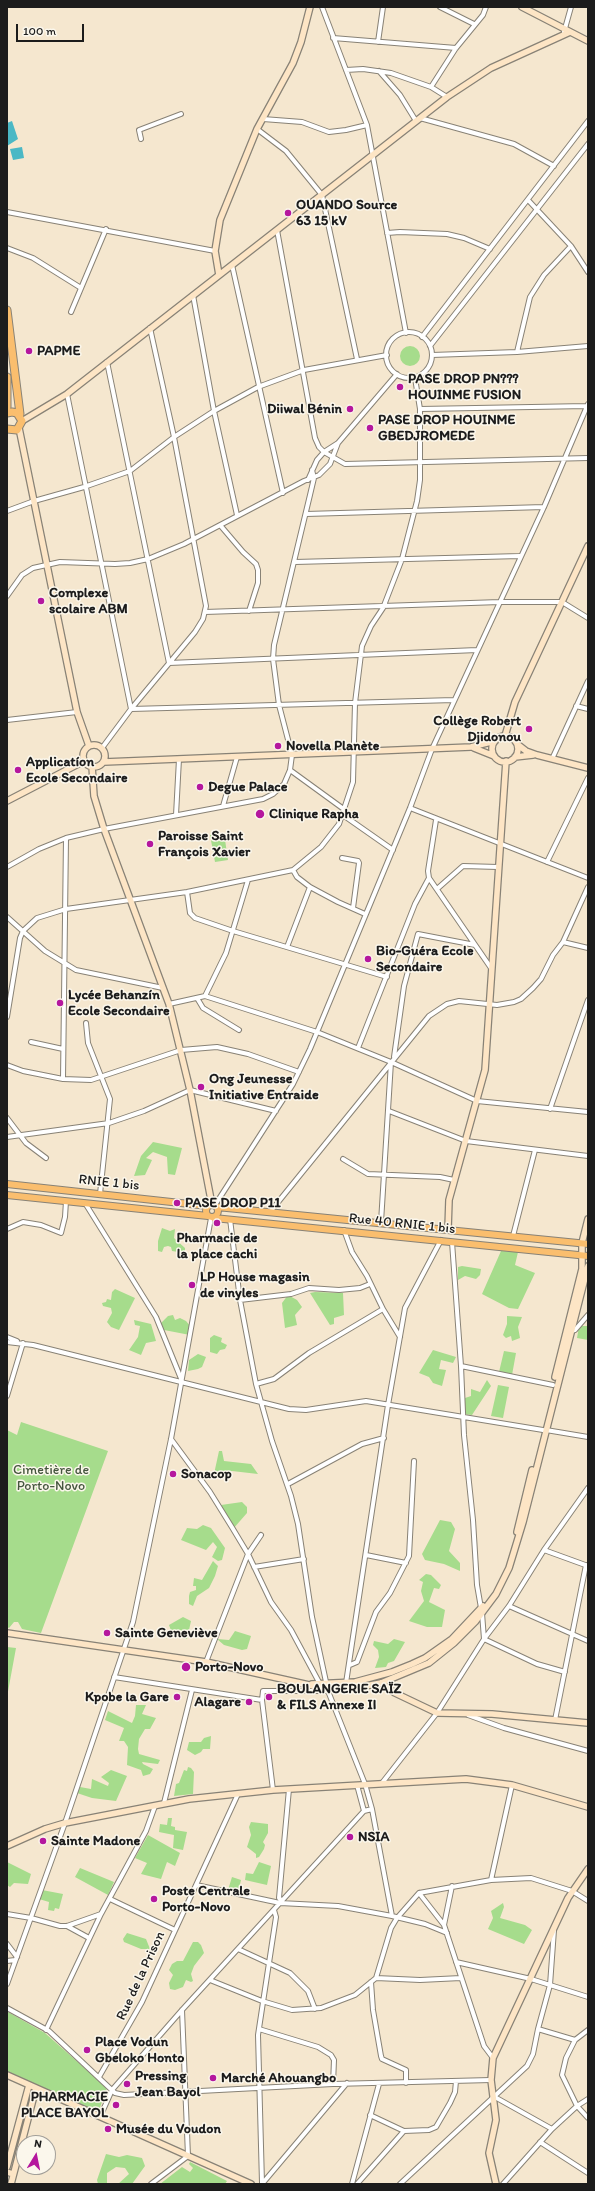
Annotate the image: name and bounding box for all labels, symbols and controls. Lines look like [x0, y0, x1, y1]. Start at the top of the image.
scale bar [18, 16, 86, 42]
text: 100 m [23, 24, 56, 38]
place label: OUANDO Source 63 15 kV [296, 197, 397, 230]
marker: OUANDO Source 63 15 kV [283, 208, 293, 218]
place label: PAPME [37, 343, 80, 359]
marker: PAPME [24, 346, 34, 356]
place label: PASE DROP PN??? HOUINME FUSION [408, 371, 521, 404]
marker: PASE DROP PN??? HOUINME FUSION [395, 382, 405, 392]
place label: Diiwal Bénin [267, 401, 342, 417]
marker: Diiwal Bénin [345, 404, 355, 414]
place label: PASE DROP HOUINME GBEDJROMEDE [378, 412, 515, 444]
marker: PASE DROP HOUINME GBEDJROMEDE [365, 423, 375, 433]
place label: Complexe scolaire ABM [49, 585, 128, 618]
marker: Complexe scolaire ABM [36, 596, 46, 606]
place label: Collège Robert Djidonou [433, 713, 521, 746]
marker: Collège Robert Djidonou [524, 724, 534, 734]
place label: Novella Planète [286, 738, 379, 754]
marker: Novella Planète [273, 741, 283, 751]
place label: Applicatíon Ecole Secondaire [26, 754, 128, 786]
marker: Applicatíon Ecole Secondaire [13, 765, 23, 775]
place label: Degue Palace [208, 779, 287, 795]
marker: Degue Palace [195, 782, 205, 792]
place label: Clinique Rapha [269, 806, 359, 822]
marker: Clinique Rapha [254, 808, 266, 820]
place label: Paroisse Saint François Xavier [158, 828, 250, 860]
marker: Paroisse Saint François Xavier [145, 839, 155, 849]
place label: Bio-Guéra Ecole Secondaire [376, 943, 474, 976]
marker: Bio-Guéra Ecole Secondaire [363, 954, 373, 964]
place label: Lycée Behanzín Ecole Secondaire [68, 987, 170, 1020]
marker: Lycée Behanzín Ecole Secondaire [55, 998, 65, 1008]
place label: Ong Jeunesse Initiative Entraide [209, 1071, 319, 1104]
marker: Ong Jeunesse Initiative Entraide [196, 1082, 206, 1092]
street label: RNIE 1 bis [78, 1171, 140, 1195]
place label: PASE DROP P11 [185, 1195, 281, 1211]
marker: PASE DROP P11 [172, 1198, 182, 1208]
street label: Rue 40 RNIE 1 bis [348, 1210, 456, 1238]
marker: Pharmacie de la place cachi [212, 1218, 222, 1228]
place label: Pharmacie de la place cachi [176, 1230, 258, 1262]
place label: LP House magasin de vinyles [200, 1269, 310, 1302]
marker: LP House magasin de vinyles [187, 1280, 197, 1290]
park label: Cimetière de Porto-Novo [13, 1462, 89, 1494]
place label: Sonacop [181, 1466, 232, 1482]
marker: Sonacop [168, 1469, 178, 1479]
place label: Sainte Geneviève [115, 1625, 218, 1641]
marker: Sainte Geneviève [102, 1628, 112, 1638]
place label: Porto-Novo [195, 1659, 263, 1675]
marker: Porto-Novo [180, 1661, 192, 1673]
place label: BOULANGERIE SAÏZ & FILS Annexe II [277, 1681, 402, 1714]
place label: Kpobe la Gare [85, 1689, 169, 1705]
marker: Kpobe la Gare [172, 1692, 182, 1702]
marker: BOULANGERIE SAÏZ & FILS Annexe II [264, 1692, 274, 1702]
place label: Alagare [194, 1694, 241, 1710]
marker: Alagare [244, 1697, 254, 1707]
place label: NSIA [358, 1829, 389, 1845]
marker: NSIA [345, 1832, 355, 1842]
place label: Sainte Madone [51, 1833, 140, 1849]
marker: Sainte Madone [38, 1836, 48, 1846]
place label: Poste Centrale Porto-Novo [162, 1883, 250, 1916]
marker: Poste Centrale Porto-Novo [149, 1894, 159, 1904]
street label: Rue de la Prison [113, 1929, 169, 2023]
place label: Place Vodun Gbeloko Honto [95, 2034, 184, 2066]
marker: Place Vodun Gbeloko Honto [82, 2045, 92, 2055]
place label: Pressing Jean Bayol [135, 2068, 200, 2100]
place label: Marché Ahouangbo [221, 2070, 336, 2086]
marker: Marché Ahouangbo [208, 2073, 218, 2083]
marker: Pressing Jean Bayol [122, 2079, 132, 2089]
place label: PHARMACIE PLACE BAYOL [21, 2089, 108, 2122]
marker: PHARMACIE PLACE BAYOL [111, 2100, 121, 2110]
place label: Musée du Voudon [116, 2121, 221, 2137]
marker: Musée du Voudon [103, 2124, 113, 2134]
north arrow [16, 2135, 56, 2175]
text: N [33, 2137, 43, 2151]

